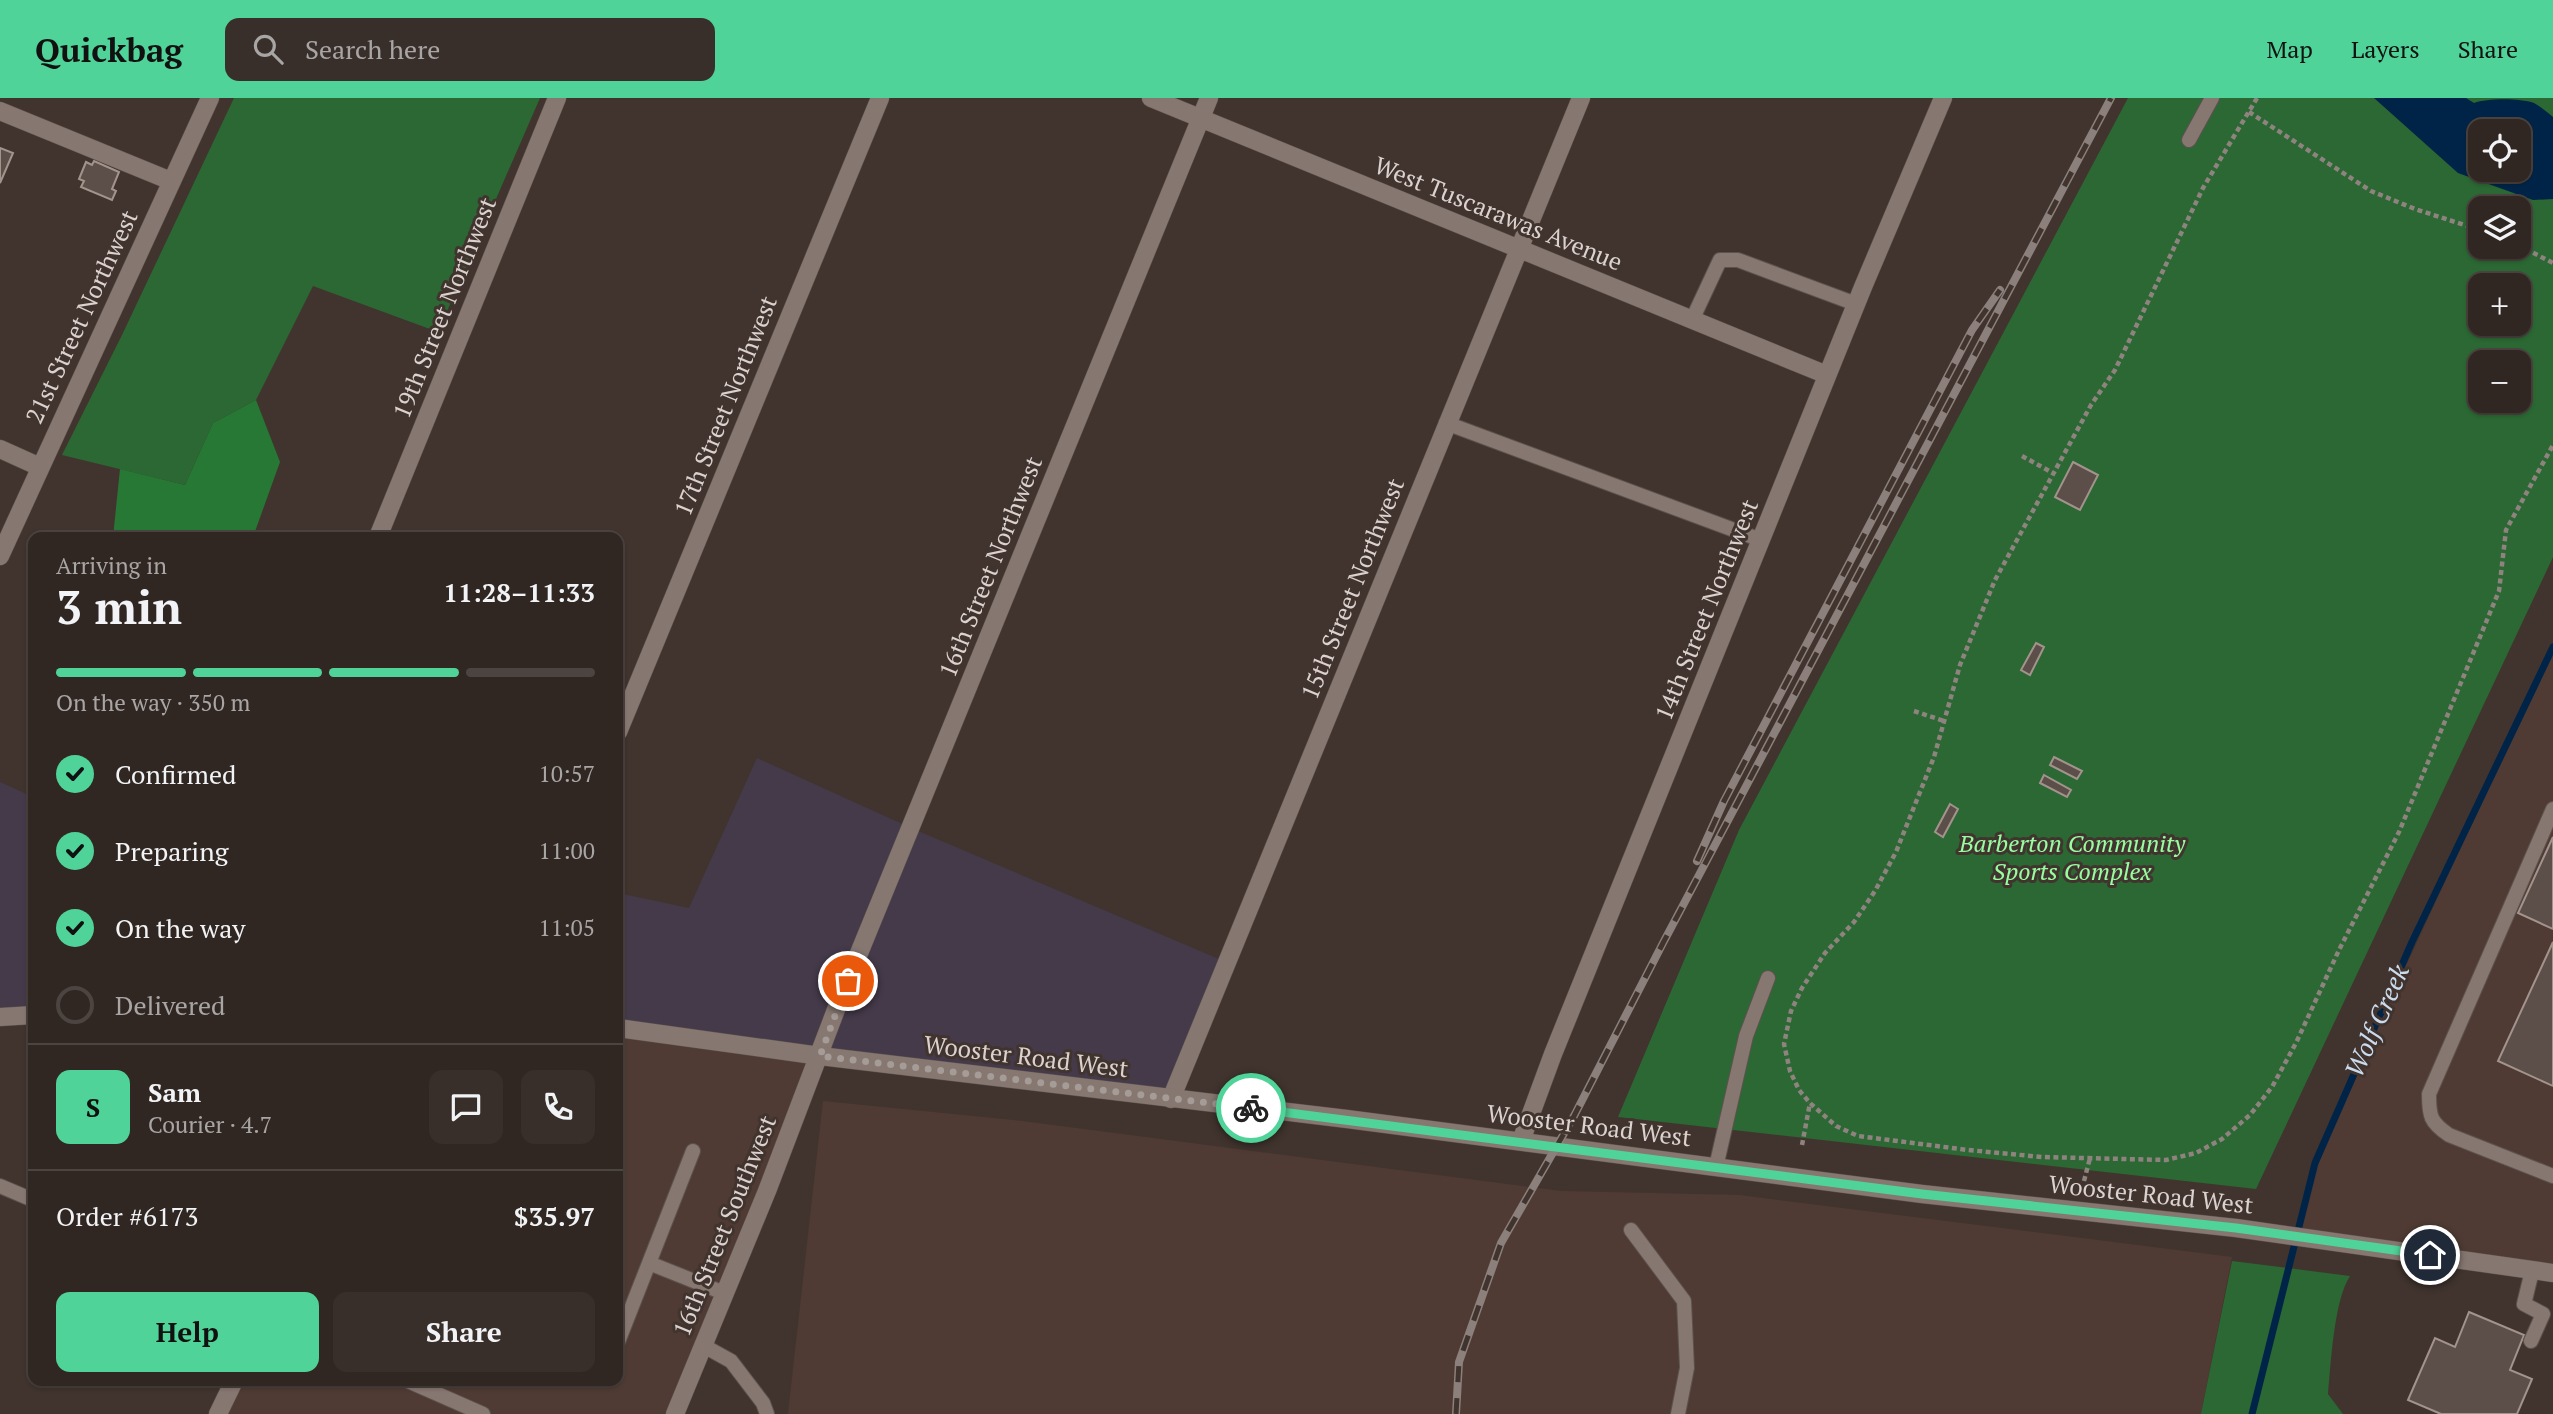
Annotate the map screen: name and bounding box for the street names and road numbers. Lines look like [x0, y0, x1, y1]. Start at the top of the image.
street label: West Tuscarawas Avenue [1370, 149, 1627, 278]
street label: 19th Street Northwest [385, 192, 503, 423]
street label: 21st Street Northwest [18, 205, 145, 429]
street label: 17th Street Northwest [666, 291, 784, 520]
street label: 16th Street Northwest [931, 451, 1049, 682]
street label: 15th Street Northwest [1293, 473, 1411, 704]
street label: 14th Street Northwest [1647, 494, 1765, 725]
street label: Wooster Road West [922, 1028, 1130, 1084]
street label: Wooster Road West [1485, 1097, 1693, 1153]
street label: 16th Street Southwest [665, 1110, 783, 1341]
street label: Wooster Road West [2047, 1167, 2255, 1221]

